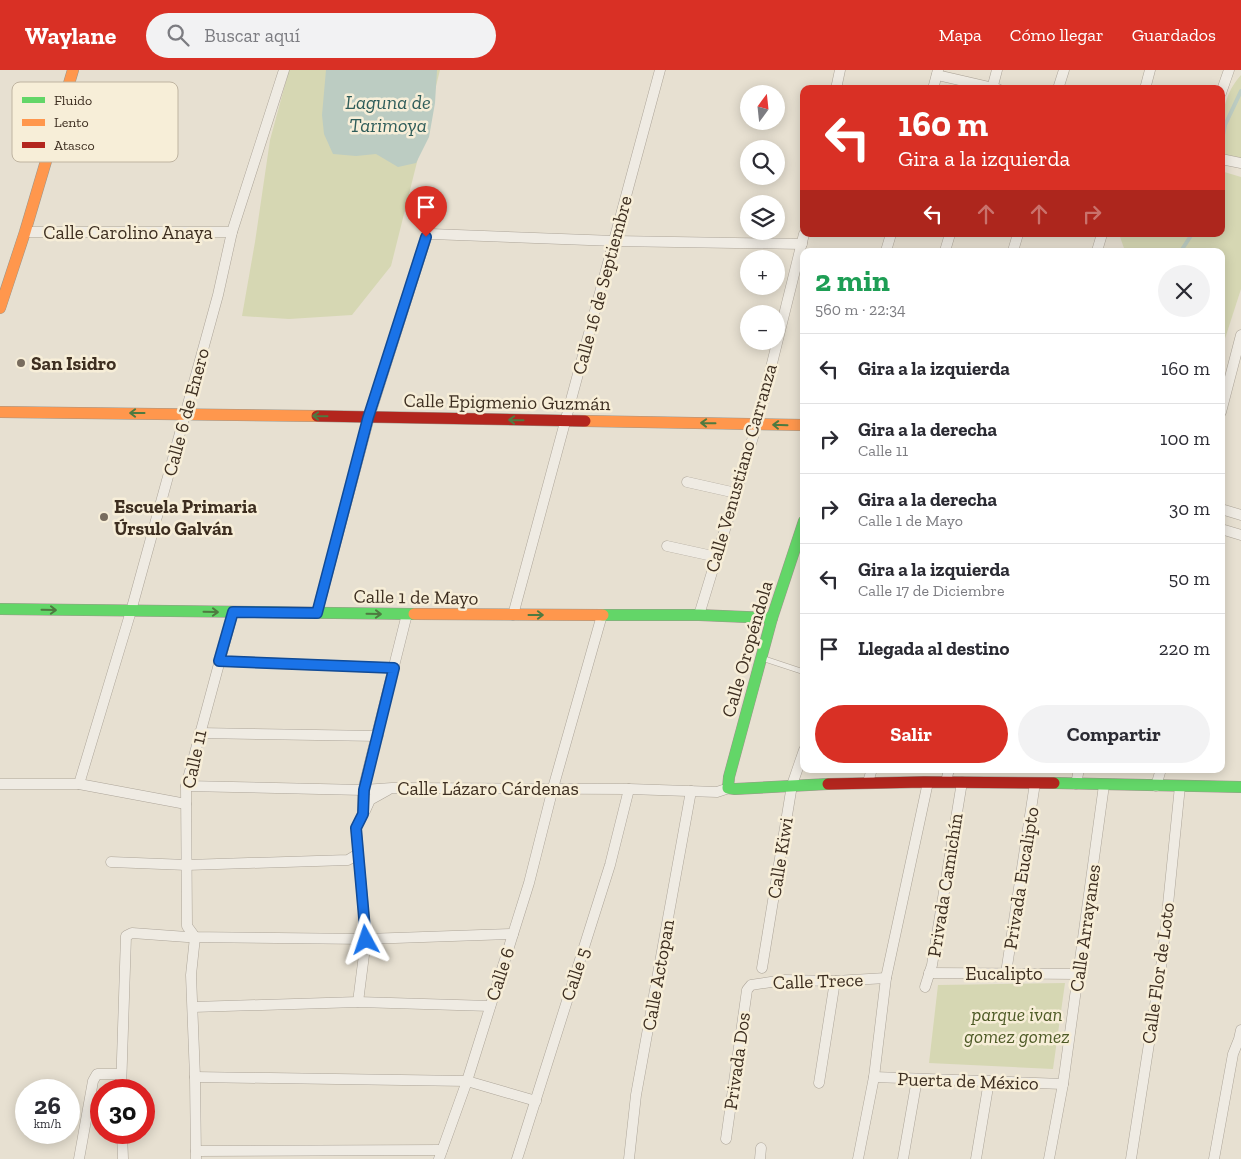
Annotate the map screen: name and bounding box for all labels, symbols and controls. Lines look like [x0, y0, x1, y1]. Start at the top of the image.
search box [146, 13, 496, 58]
text: Waylane [25, 21, 116, 50]
icon: search [164, 21, 192, 49]
text: Buscar aquí [204, 24, 300, 47]
text: Mapa [939, 24, 982, 46]
text: Cómo llegar [1010, 24, 1104, 46]
text: Guardados [1132, 24, 1216, 46]
legend [12, 82, 178, 162]
north arrow [740, 85, 785, 130]
map controls [740, 85, 785, 350]
water label: Laguna de Tarimoya [345, 90, 431, 137]
text: Fluido [54, 92, 92, 109]
text: 160 m [898, 103, 988, 145]
icon: left [815, 105, 880, 170]
text: Lento [54, 114, 89, 131]
text: Atasco [54, 137, 95, 154]
button: search [740, 140, 785, 185]
text: Gira a la izquierda [898, 145, 1070, 172]
pin [405, 186, 447, 237]
icon: arrive [412, 193, 440, 221]
street label: Calle 16 de Septiembre [567, 193, 637, 377]
button: layers [740, 195, 785, 240]
icon: left [919, 200, 947, 228]
icon: ahead [972, 200, 1000, 228]
icon: ahead [1025, 200, 1053, 228]
icon: right [1078, 200, 1106, 228]
street label: Calle Carolino Anaya [43, 221, 213, 244]
button: + [740, 250, 785, 295]
text: 2 min [815, 263, 890, 299]
button: close [1158, 265, 1210, 317]
text: 560 m · 22:34 [815, 300, 906, 319]
button: − [740, 305, 785, 350]
street label: Calle 6 de Enero [158, 345, 214, 479]
place label: San Isidro [31, 352, 116, 375]
icon: left [815, 355, 843, 383]
marker: San Isidro [15, 357, 27, 369]
text: Gira a la izquierda [858, 357, 1010, 380]
text: 160 m [1161, 357, 1210, 380]
street label: Calle Venustiano Carranza [700, 361, 782, 575]
street label: Calle Epigmenio Guzmán [403, 389, 611, 415]
one-way arrow [129, 408, 146, 418]
one-way arrow [312, 412, 328, 421]
one-way arrow [509, 415, 525, 425]
one-way arrow [700, 418, 716, 428]
text: Gira a la derecha [858, 418, 997, 441]
one-way arrow [772, 420, 788, 429]
icon: right [815, 425, 843, 453]
text: 100 m [1160, 427, 1210, 450]
text: Calle 11 [858, 441, 908, 460]
text: Gira a la derecha [858, 488, 997, 511]
place label: Escuela Primaria Úrsulo Galván [114, 495, 258, 540]
icon: right [815, 495, 843, 523]
text: 30 m [1169, 497, 1210, 520]
marker: Escuela Primaria Úrsulo Galván [98, 511, 110, 523]
text: Calle 1 de Mayo [858, 511, 963, 530]
text: Gira a la izquierda [858, 558, 1010, 581]
icon: left [815, 565, 843, 593]
text: 50 m [1169, 567, 1210, 590]
street label: Calle Oropéndola [717, 578, 777, 720]
text: Calle 17 de Diciembre [858, 581, 1004, 600]
street label: Calle 1 de Mayo [353, 584, 479, 610]
one-way arrow [40, 605, 56, 614]
one-way arrow [202, 607, 219, 617]
one-way arrow [365, 609, 381, 619]
one-way arrow [528, 610, 544, 620]
icon: arrive [815, 635, 843, 663]
text: Llegada al destino [858, 637, 1009, 660]
text: 220 m [1159, 637, 1210, 660]
button: Salir [815, 705, 1008, 763]
button: Compartir [1018, 705, 1210, 763]
street label: Calle 11 [177, 728, 211, 790]
street label: Calle Lázaro Cárdenas [397, 777, 579, 800]
street label: Privada Eucalipto [998, 805, 1044, 951]
street label: Privada Camichín [922, 811, 968, 959]
street label: Calle Kiwi [762, 816, 798, 900]
street label: Calle Arrayanes [1065, 863, 1105, 993]
street label: Calle Flor de Loto [1137, 900, 1179, 1045]
position arrow [339, 913, 391, 965]
street label: Calle Actopan [637, 918, 679, 1032]
street label: Calle 6 [481, 944, 519, 1004]
street label: Calle 5 [556, 945, 594, 1003]
street label: Eucalipto [965, 962, 1043, 985]
street label: Calle Trece [772, 968, 864, 994]
park label: parque ivan gomez gomez [964, 1003, 1070, 1048]
street label: Privada Dos [719, 1011, 755, 1111]
street label: Puerta de México [897, 1067, 1039, 1095]
speed limit sign: 30 [90, 1079, 155, 1144]
text: 26 [34, 1090, 61, 1120]
text: km/h [34, 1117, 61, 1131]

